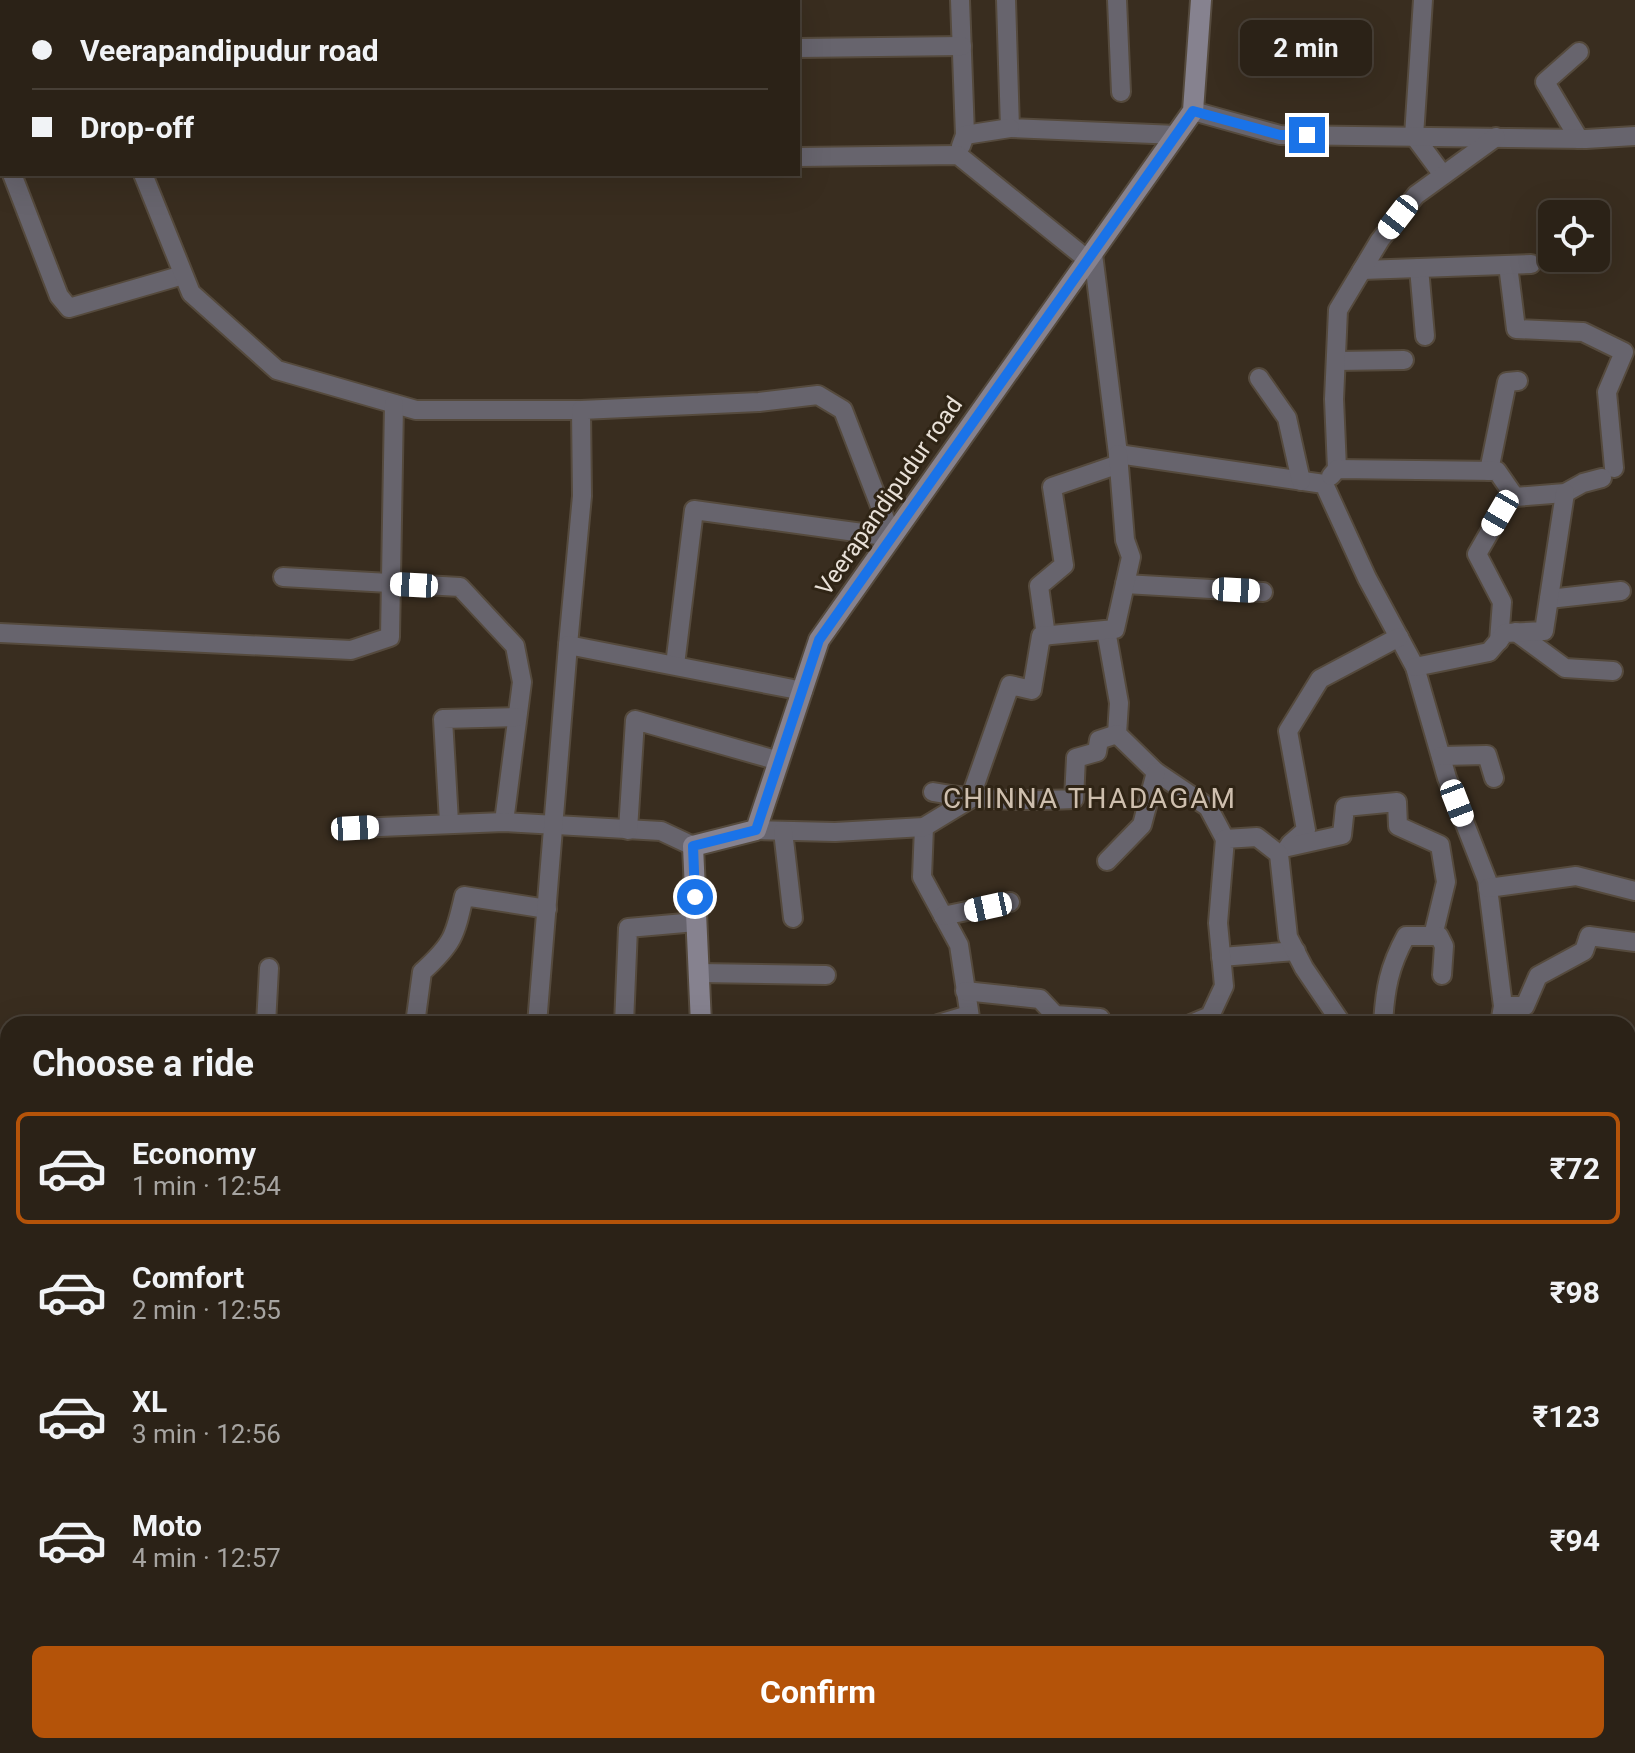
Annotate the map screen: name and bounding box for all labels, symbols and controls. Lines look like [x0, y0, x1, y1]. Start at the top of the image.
callout: 2 min [1241, 19, 1373, 75]
text: Veerapandipudur road [80, 33, 379, 68]
text: 2 min [1273, 33, 1339, 63]
text: Drop-off [80, 110, 194, 145]
route end [1289, 117, 1325, 153]
car [1374, 191, 1422, 243]
map controls [1538, 200, 1610, 272]
button: locate [1538, 200, 1610, 272]
street label: Veerapandipudur road [810, 391, 968, 601]
car [1478, 486, 1522, 540]
car [389, 572, 439, 598]
car [1211, 577, 1261, 603]
car [1437, 776, 1477, 830]
district label: CHINNA THADAGAM [943, 782, 1237, 815]
car [330, 815, 380, 841]
route start [677, 879, 713, 915]
car [962, 890, 1014, 924]
text: Choose a ride [32, 1043, 254, 1085]
icon: car [36, 1132, 108, 1204]
text: Economy [132, 1136, 256, 1171]
text: ₹72 [1550, 1151, 1600, 1186]
text: 1 min · 12:54 [132, 1171, 281, 1201]
icon: car [36, 1256, 108, 1328]
text: Comfort [132, 1260, 244, 1295]
text: ₹98 [1550, 1275, 1600, 1310]
text: 2 min · 12:55 [132, 1295, 281, 1325]
icon: car [36, 1380, 108, 1452]
text: XL [132, 1384, 167, 1419]
text: ₹123 [1533, 1399, 1600, 1434]
text: 3 min · 12:56 [132, 1419, 281, 1449]
icon: car [36, 1504, 108, 1576]
text: Moto [132, 1508, 202, 1543]
text: ₹94 [1550, 1523, 1600, 1558]
text: 4 min · 12:57 [132, 1543, 281, 1573]
button: Confirm [32, 1646, 1604, 1738]

